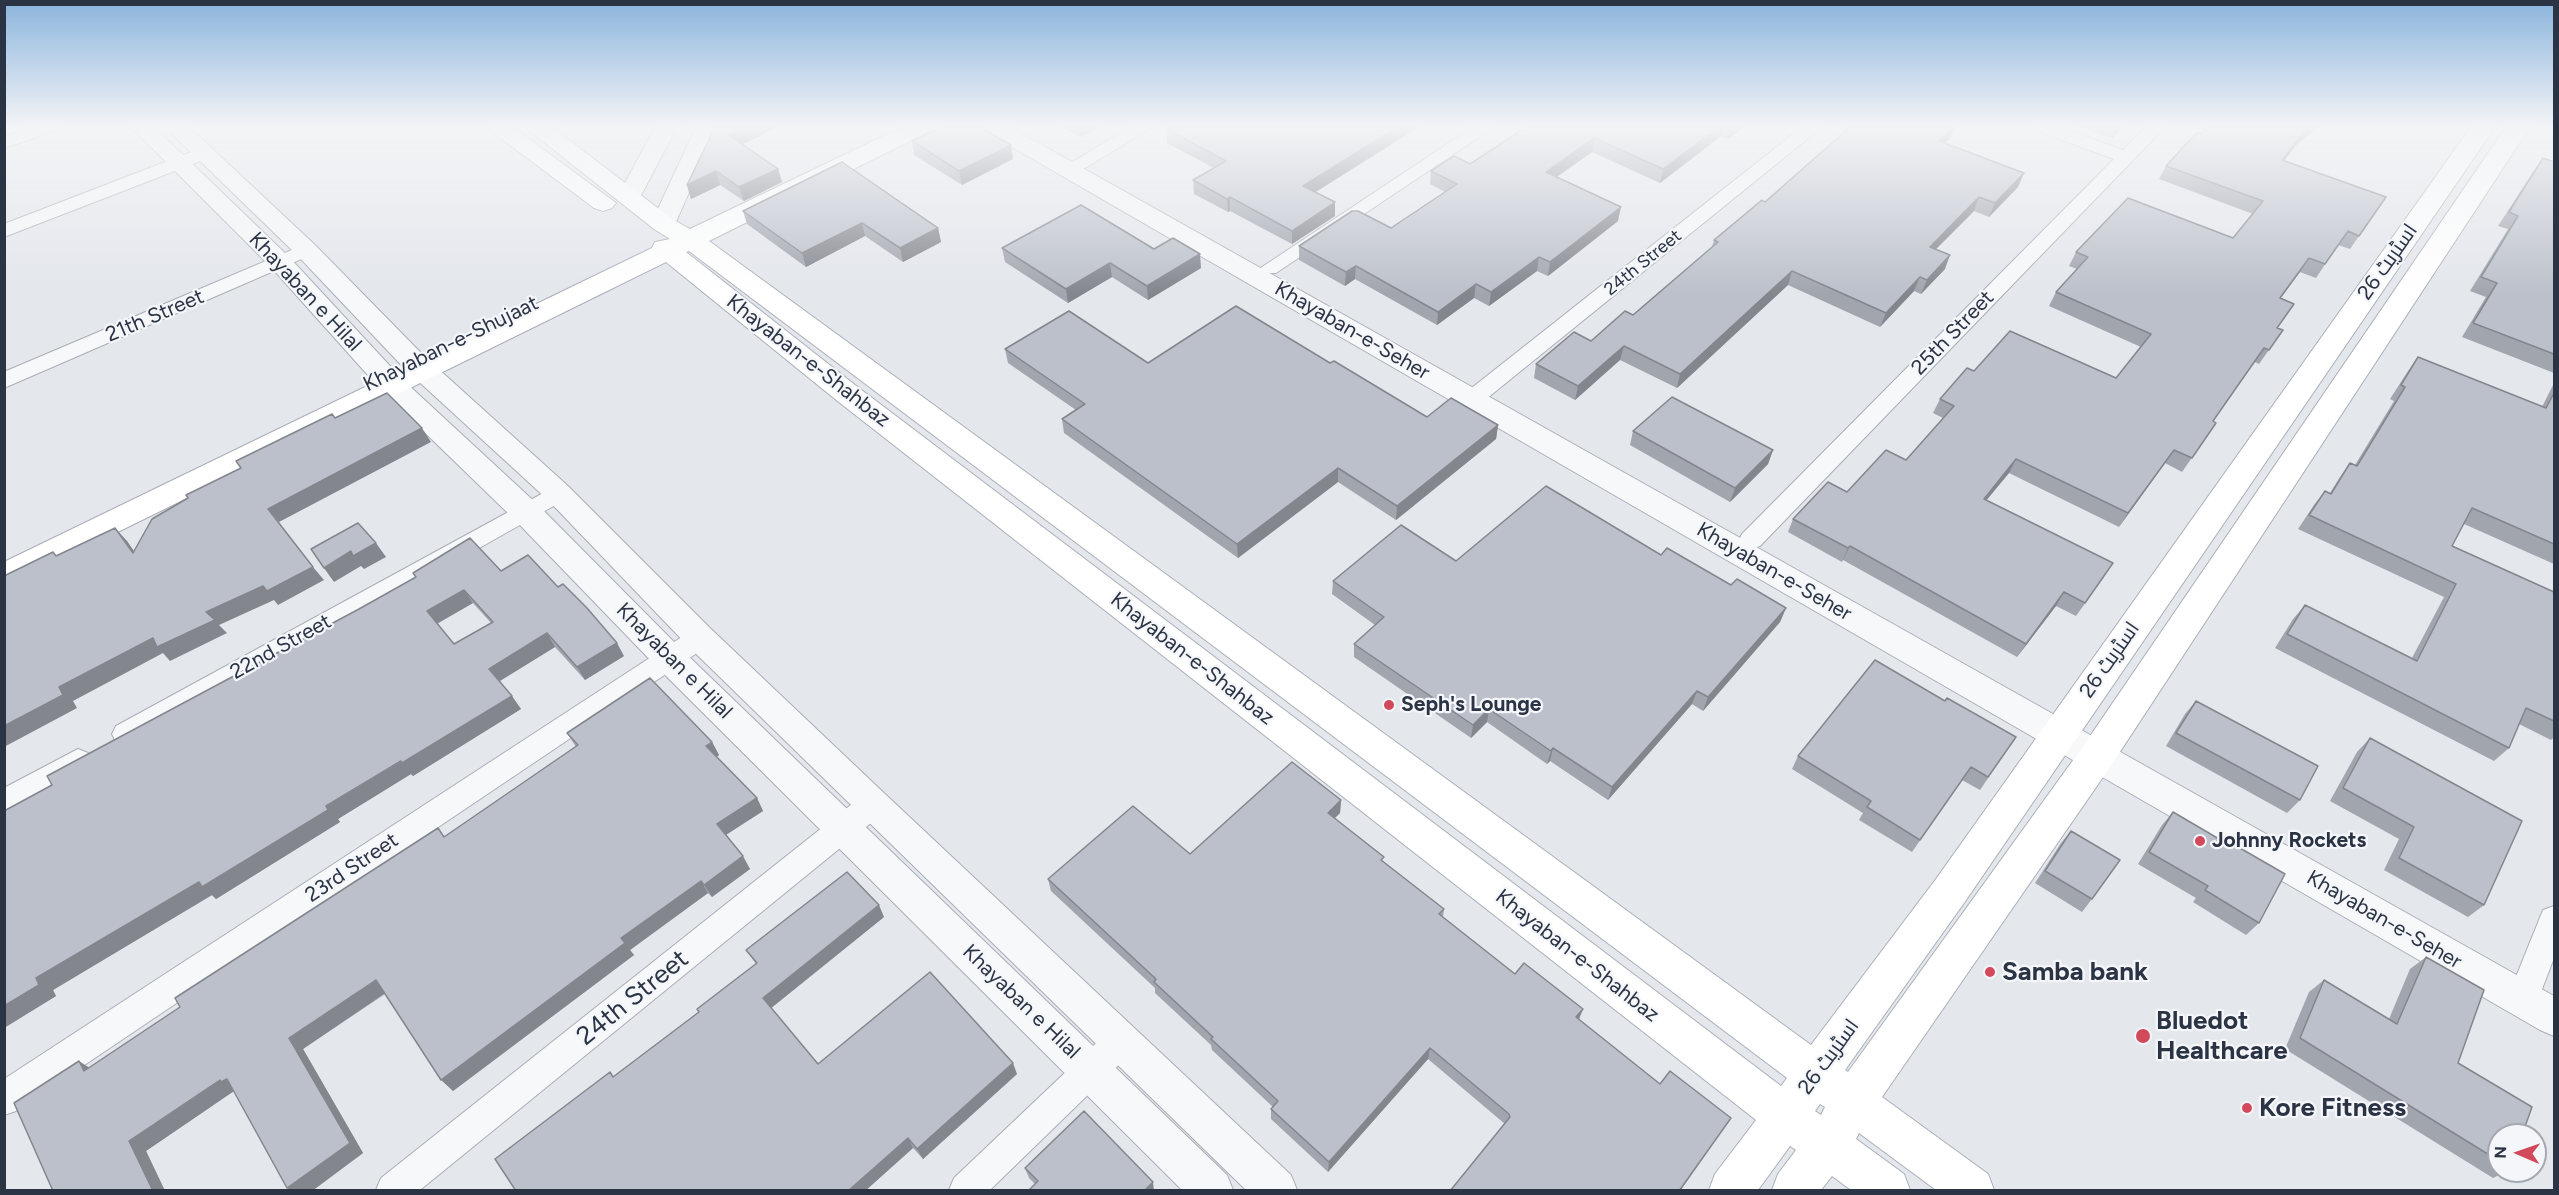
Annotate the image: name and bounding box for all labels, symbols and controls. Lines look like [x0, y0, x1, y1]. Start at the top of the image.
street label: اسٹریٹ 26 [2353, 219, 2423, 305]
street label: 24th Street [1600, 225, 1686, 301]
street label: Khayaban e Hilal [243, 227, 367, 357]
street label: Khayaban-e-Seher [1270, 276, 1434, 386]
street label: 21th Street [102, 284, 208, 348]
street label: 25th Street [1907, 286, 1999, 380]
street label: Khayaban-e-Shahbaz [721, 289, 895, 433]
street label: Khayaban-e-Shujaat [359, 291, 543, 397]
street label: Khayaban-e-Seher [1692, 517, 1856, 627]
street label: Khayaban-e-Shahbaz [1105, 587, 1279, 731]
street label: Khayaban e Hilal [611, 598, 737, 724]
street label: 22nd Street [226, 609, 336, 685]
street label: اسٹریٹ 26 [2075, 617, 2145, 703]
place label: Seph's Lounge [1401, 692, 1541, 718]
marker: Seph's Lounge [1382, 698, 1396, 712]
street label: 23rd Street [301, 828, 403, 908]
place label: Johnny Rockets [2212, 828, 2366, 854]
marker: Johnny Rockets [2193, 834, 2207, 848]
street label: Khayaban-e-Seher [2302, 865, 2466, 975]
street label: Khayaban-e-Shahbaz [1490, 884, 1664, 1028]
street label: Khayaban e Hilal [957, 940, 1085, 1064]
street label: 24th Street [571, 944, 695, 1052]
place label: Samba bank [2002, 956, 2148, 988]
marker: Samba bank [1983, 965, 1997, 979]
place label: Bluedot Healthcare [2156, 1005, 2288, 1066]
street label: اسٹریٹ 26 [1793, 1014, 1865, 1100]
marker: Bluedot Healthcare [2134, 1027, 2152, 1045]
place label: Kore Fitness [2259, 1092, 2406, 1124]
marker: Kore Fitness [2240, 1101, 2254, 1115]
north arrow [2487, 1123, 2547, 1183]
text: N [2491, 1146, 2510, 1159]

